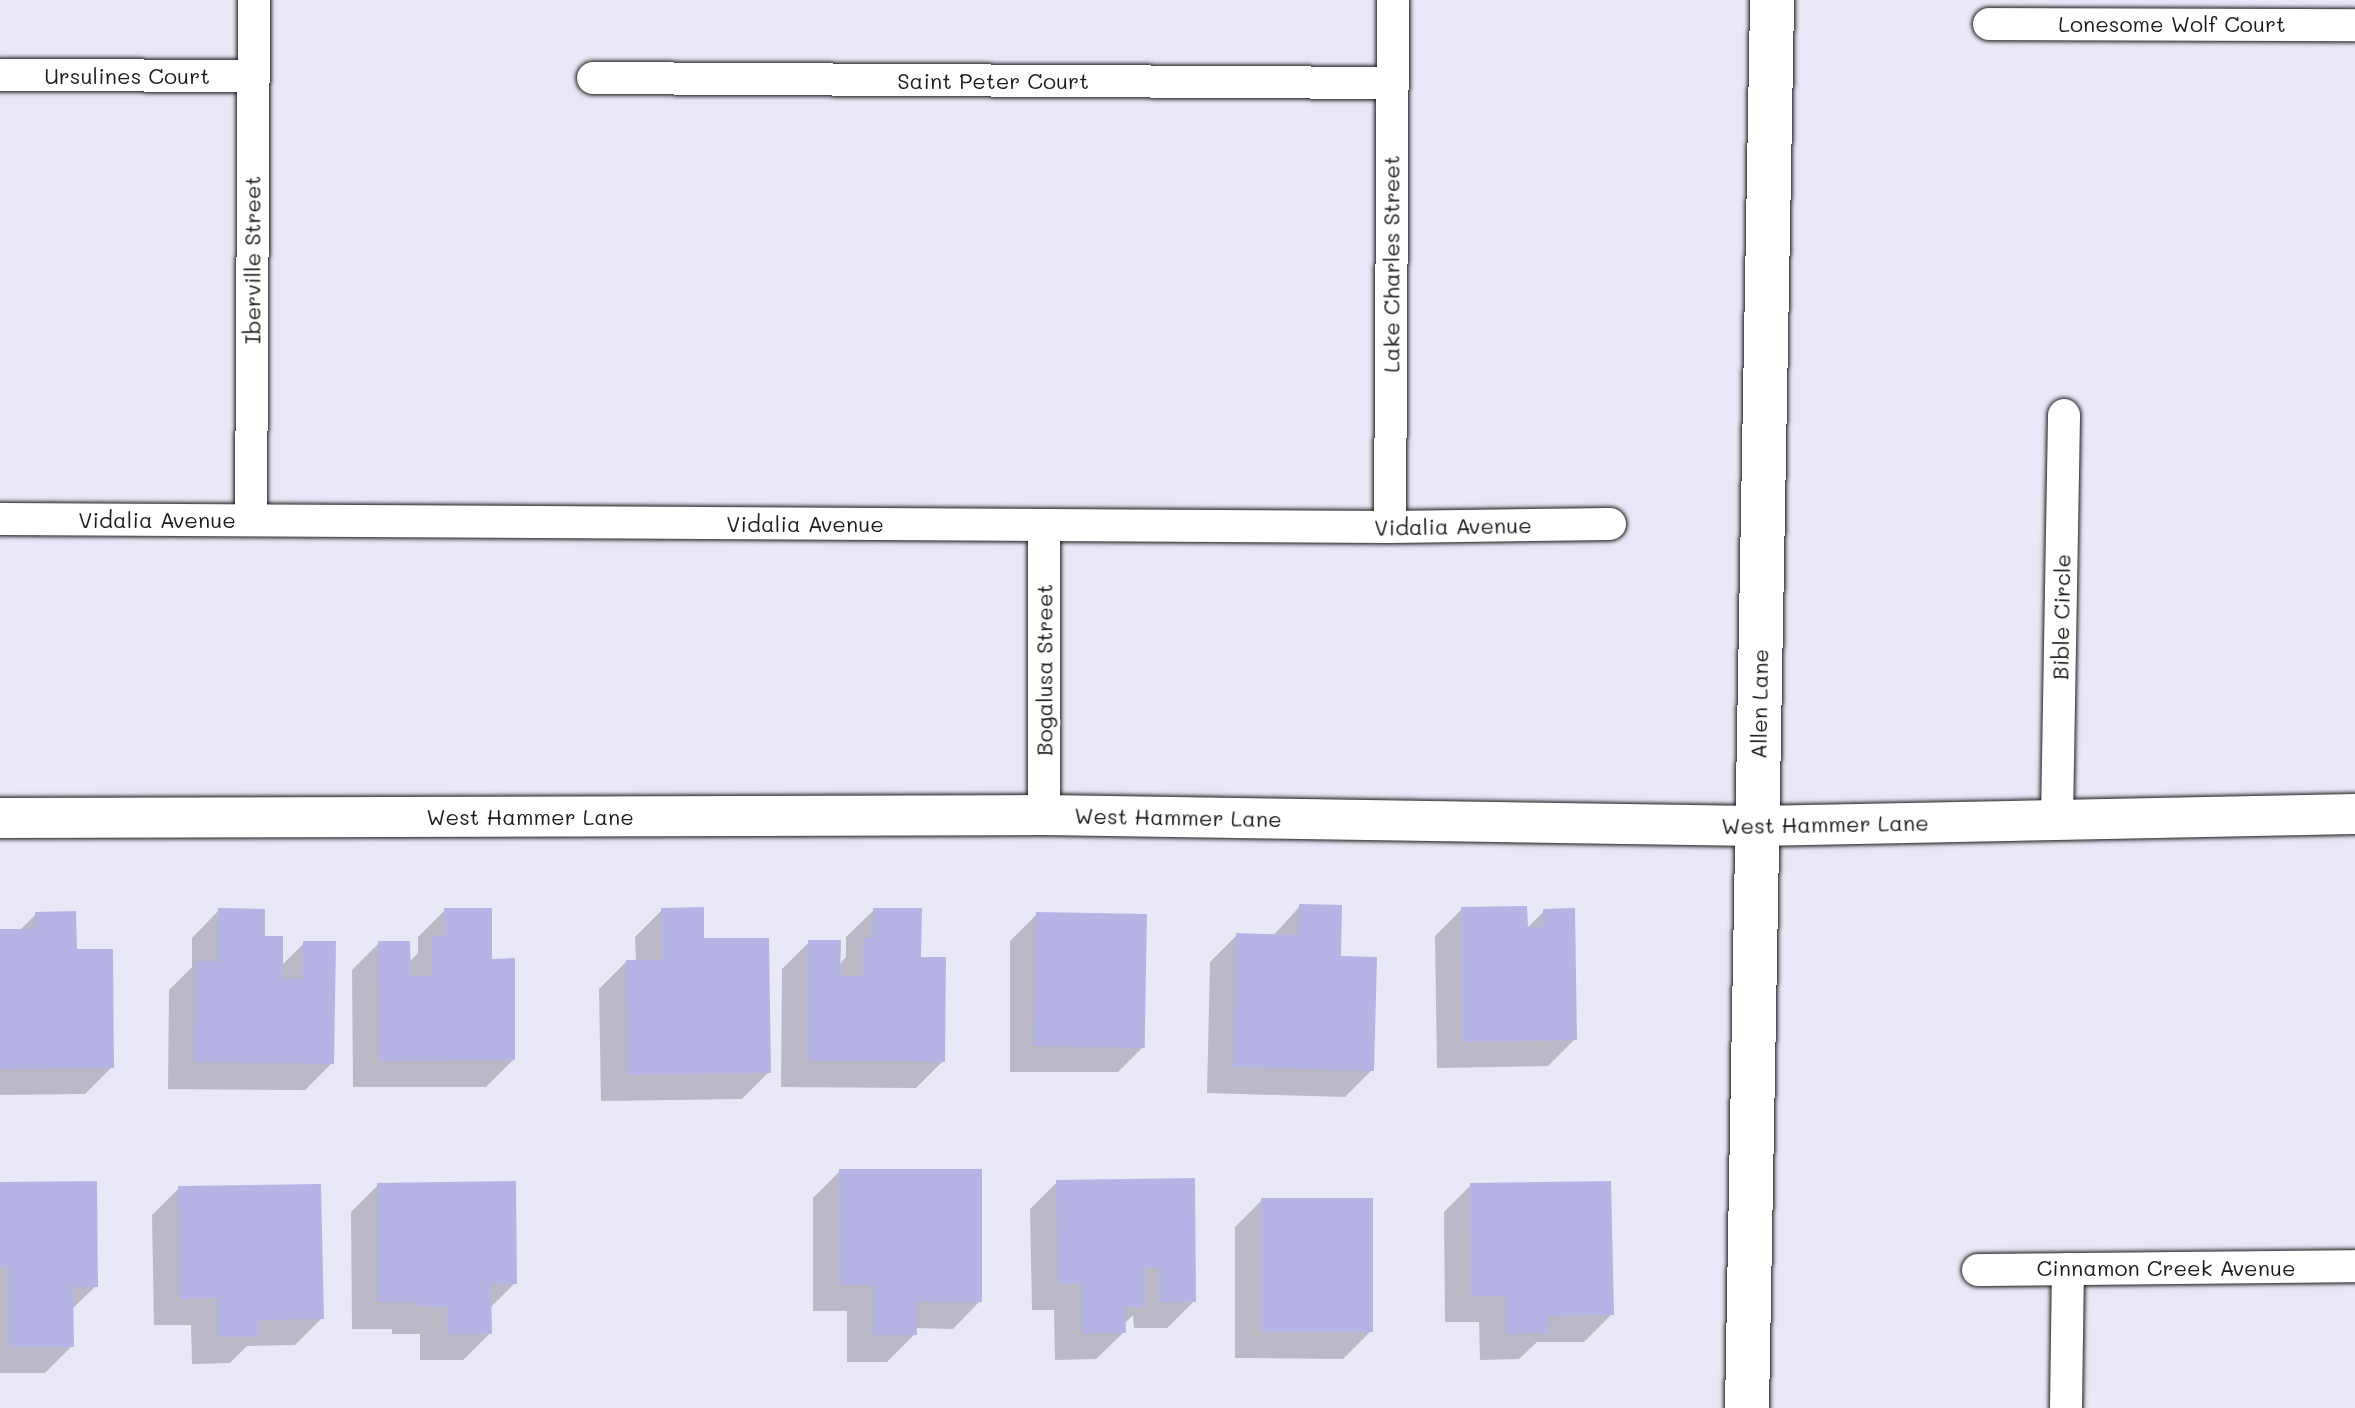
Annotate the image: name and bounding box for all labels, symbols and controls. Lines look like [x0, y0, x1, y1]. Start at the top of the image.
street label: Lonesome Wolf Court [2058, 11, 2286, 37]
street label: Ursulines Court [44, 63, 210, 89]
street label: Saint Peter Court [897, 68, 1089, 94]
street label: Lake Charles Street [1378, 155, 1404, 373]
street label: Iberville Street [239, 176, 265, 344]
street label: Vidalia Avenue [78, 507, 236, 533]
street label: Vidalia Avenue [726, 511, 884, 537]
street label: Vidalia Avenue [1374, 511, 1532, 541]
street label: Bible Circle [2047, 554, 2075, 680]
street label: Bogalusa Street [1031, 584, 1057, 756]
street label: Allen Lane [1745, 649, 1773, 759]
street label: West Hammer Lane [1074, 802, 1282, 832]
street label: West Hammer Lane [426, 804, 634, 830]
street label: West Hammer Lane [1721, 809, 1929, 839]
street label: Cinnamon Creek Avenue [2036, 1255, 2296, 1281]

